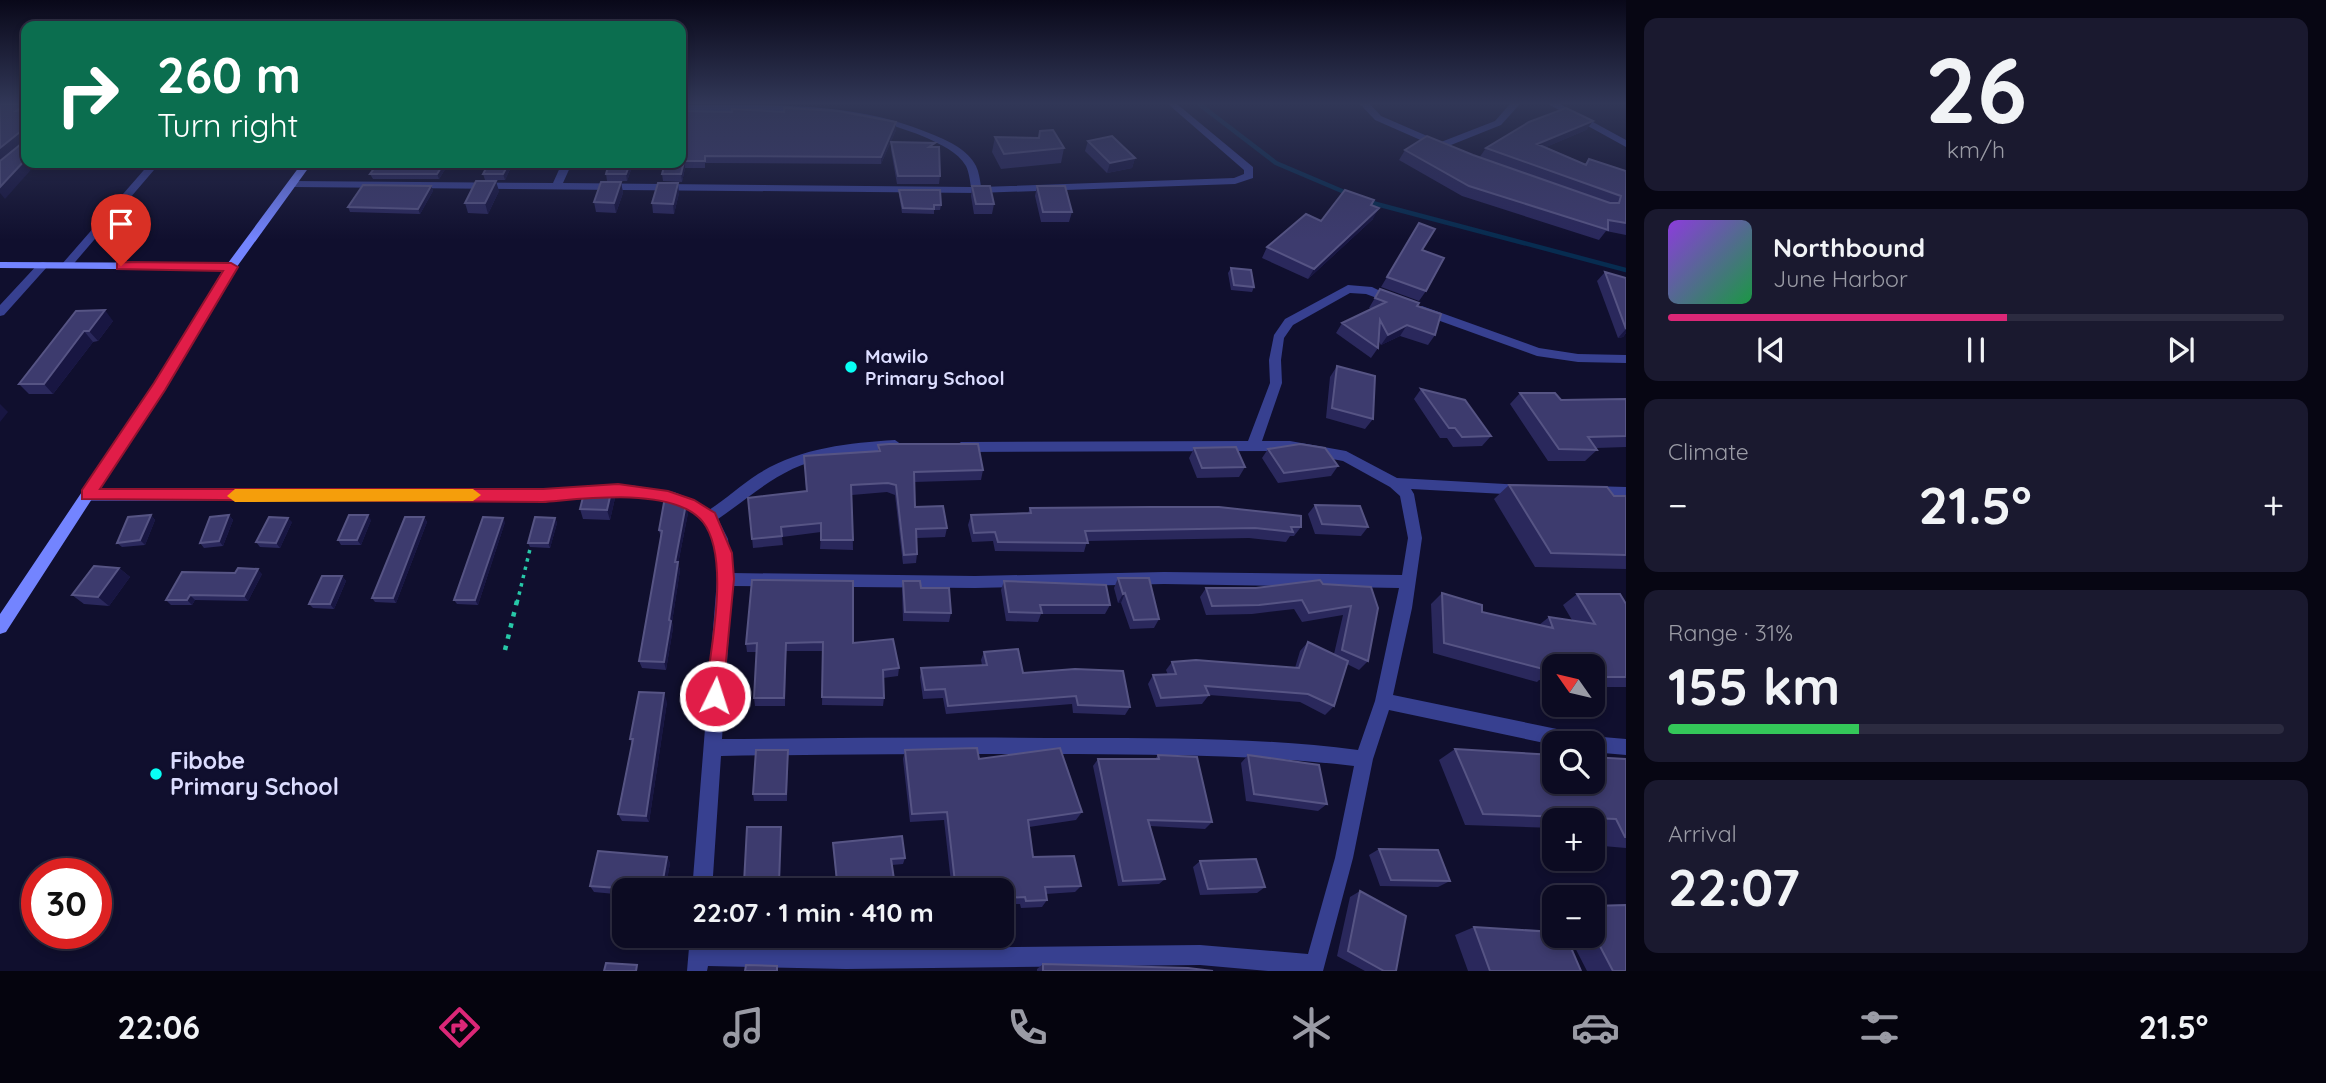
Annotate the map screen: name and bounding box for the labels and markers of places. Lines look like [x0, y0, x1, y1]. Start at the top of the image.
pin [91, 194, 151, 266]
place label: Mawilo Primary School [865, 344, 1005, 390]
marker: Mawilo Primary School [843, 359, 859, 375]
place label: Fibobe Primary School [170, 746, 339, 801]
marker: Fibobe Primary School [148, 766, 164, 782]

